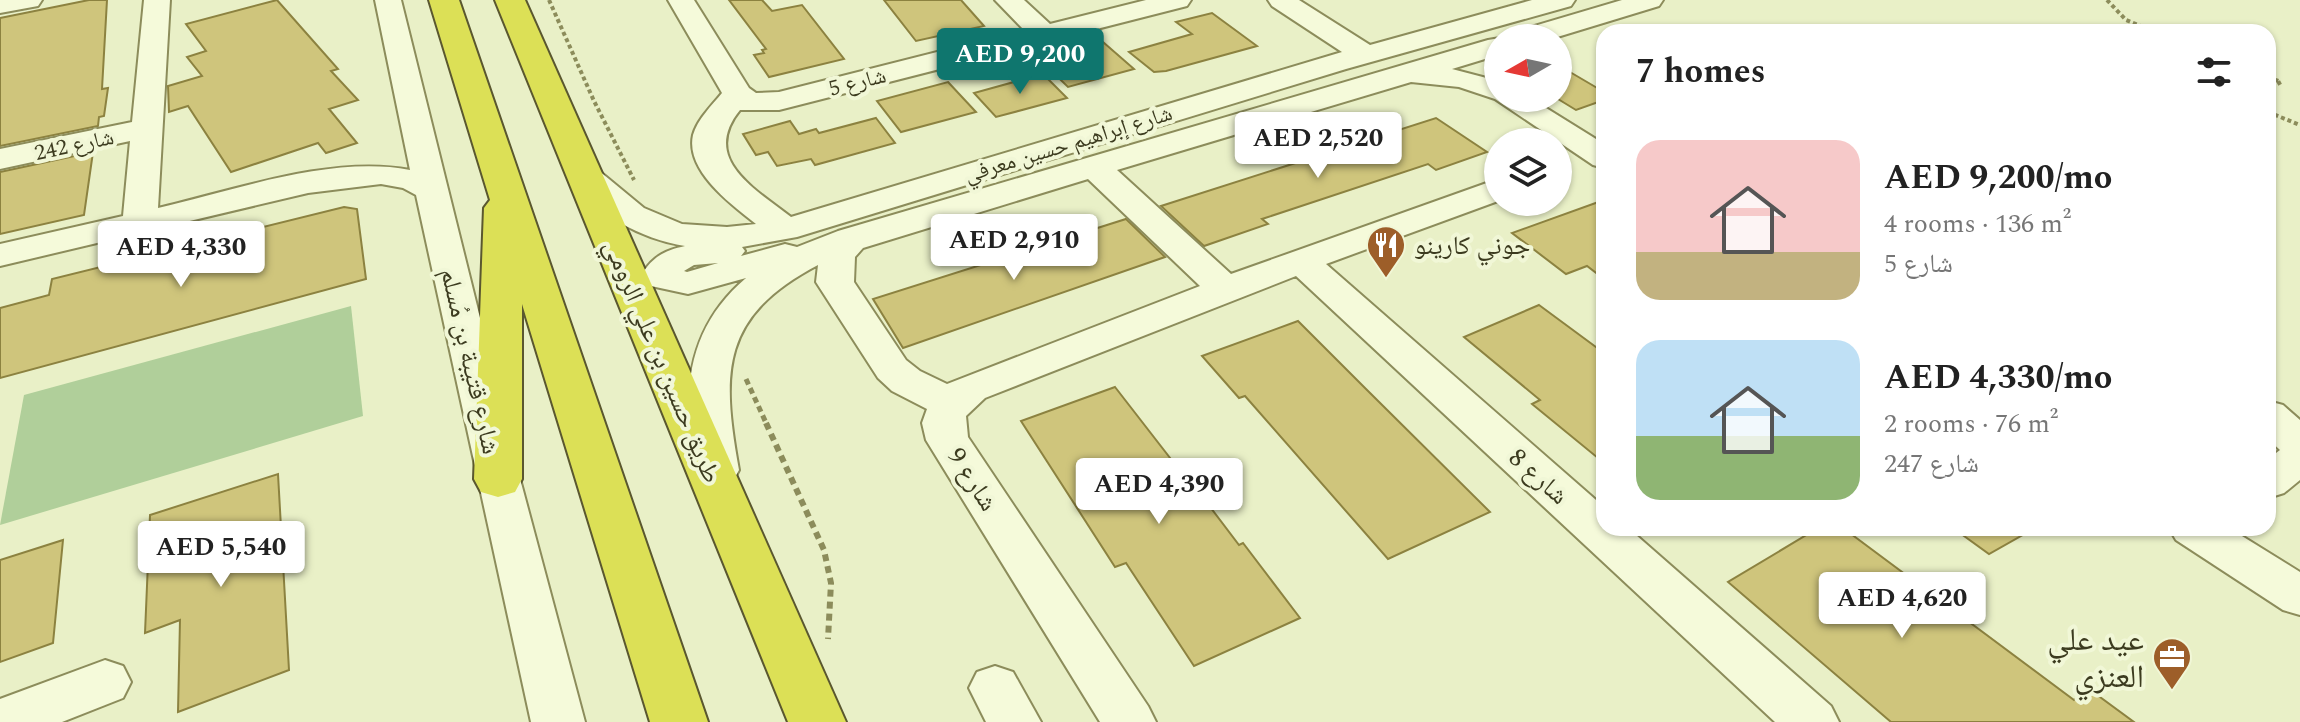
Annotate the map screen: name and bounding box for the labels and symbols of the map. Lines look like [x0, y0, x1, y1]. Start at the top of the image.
north arrow [1484, 24, 1572, 112]
pin: AED 9,200 [928, 28, 1112, 96]
street label: شارع 5 [825, 59, 890, 106]
street label: شارع إبراهيم حسين معرفي [960, 97, 1177, 192]
pin: AED 2,520 [1226, 112, 1410, 180]
street label: شارع 242 [32, 121, 117, 170]
pin: AED 2,910 [922, 214, 1106, 282]
pin: AED 4,330 [89, 221, 273, 289]
restaurant icon: جوني كارينو [1365, 224, 1407, 279]
place label: جوني كارينو [1414, 226, 1530, 266]
street label: طريق حسين بن علي الرومي [593, 233, 732, 490]
street label: شارع قتيبة بن مُسلم [429, 264, 511, 458]
street label: شارع 8 [1499, 439, 1577, 515]
street label: شارع 9 [937, 440, 1008, 519]
pin: AED 4,390 [1067, 458, 1251, 526]
pin: AED 5,540 [129, 521, 313, 589]
pin: AED 4,620 [1810, 572, 1994, 640]
place label: عيد علي العنزي [2047, 616, 2144, 702]
office icon: عيد علي العنزي [2151, 636, 2193, 691]

